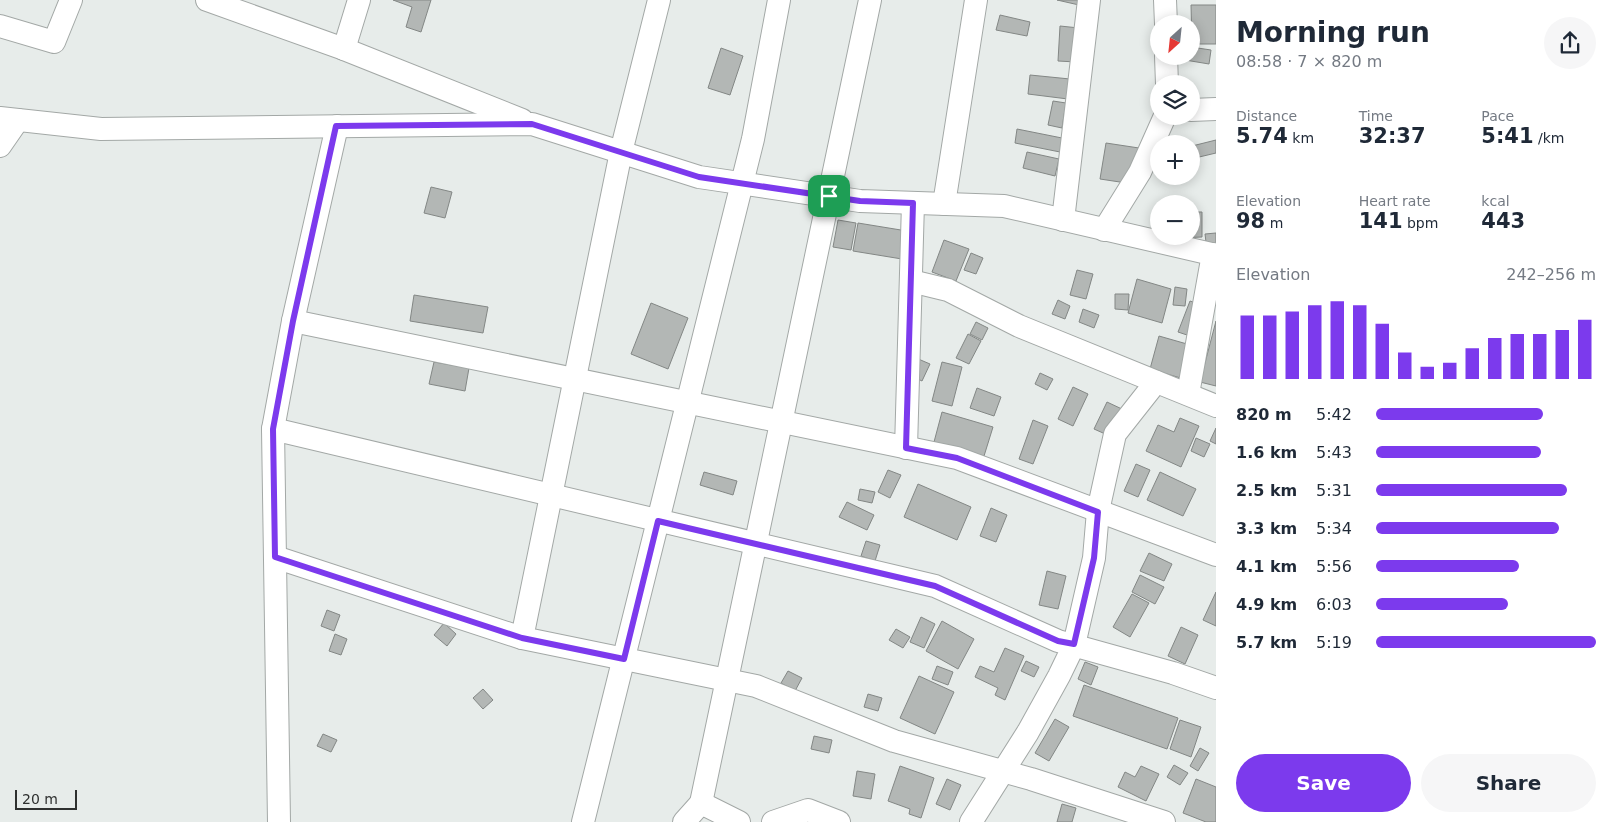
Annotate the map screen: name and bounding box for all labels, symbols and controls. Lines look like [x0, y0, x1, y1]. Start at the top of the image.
north arrow [1150, 15, 1200, 65]
map controls [1150, 15, 1200, 245]
text: Morning run [1236, 16, 1430, 49]
button: share [1544, 17, 1596, 69]
text: 08:58 · 7 × 820 m [1236, 52, 1382, 71]
button: layers [1150, 75, 1200, 125]
text: Distance [1236, 108, 1297, 124]
text: Time [1359, 108, 1393, 124]
text: Pace [1481, 108, 1514, 124]
text: 5.74 [1236, 124, 1288, 148]
text: 32:37 [1359, 124, 1426, 148]
text: 5:41 [1481, 124, 1534, 148]
text: km [1288, 130, 1314, 146]
text: /km [1534, 130, 1564, 146]
button: + [1150, 135, 1200, 185]
pin [808, 175, 850, 217]
icon: arrive [815, 182, 843, 210]
text: Elevation [1236, 193, 1301, 209]
text: Heart rate [1359, 193, 1431, 209]
text: kcal [1481, 193, 1510, 209]
button: − [1150, 195, 1200, 245]
text: 98 [1236, 209, 1265, 233]
text: 141 [1359, 209, 1403, 233]
text: 443 [1481, 209, 1525, 233]
text: m [1265, 215, 1283, 231]
text: bpm [1403, 215, 1438, 231]
text: Elevation [1236, 265, 1310, 284]
text: 242–256 m [1506, 265, 1596, 284]
text: 820 m [1236, 405, 1292, 424]
text: 5:42 [1316, 405, 1352, 424]
text: 1.6 km [1236, 443, 1297, 462]
text: 5:43 [1316, 443, 1352, 462]
text: 2.5 km [1236, 481, 1297, 500]
text: 5:31 [1316, 481, 1352, 500]
text: 3.3 km [1236, 519, 1297, 538]
text: 5:34 [1316, 519, 1352, 538]
text: 4.1 km [1236, 557, 1297, 576]
text: 5:56 [1316, 557, 1352, 576]
text: 4.9 km [1236, 595, 1297, 614]
text: 6:03 [1316, 595, 1352, 614]
text: 5.7 km [1236, 633, 1297, 652]
text: 5:19 [1316, 633, 1352, 652]
button: Save [1236, 754, 1411, 812]
button: Share [1421, 754, 1596, 812]
scale bar [15, 787, 78, 810]
text: 20 m [22, 791, 58, 807]

